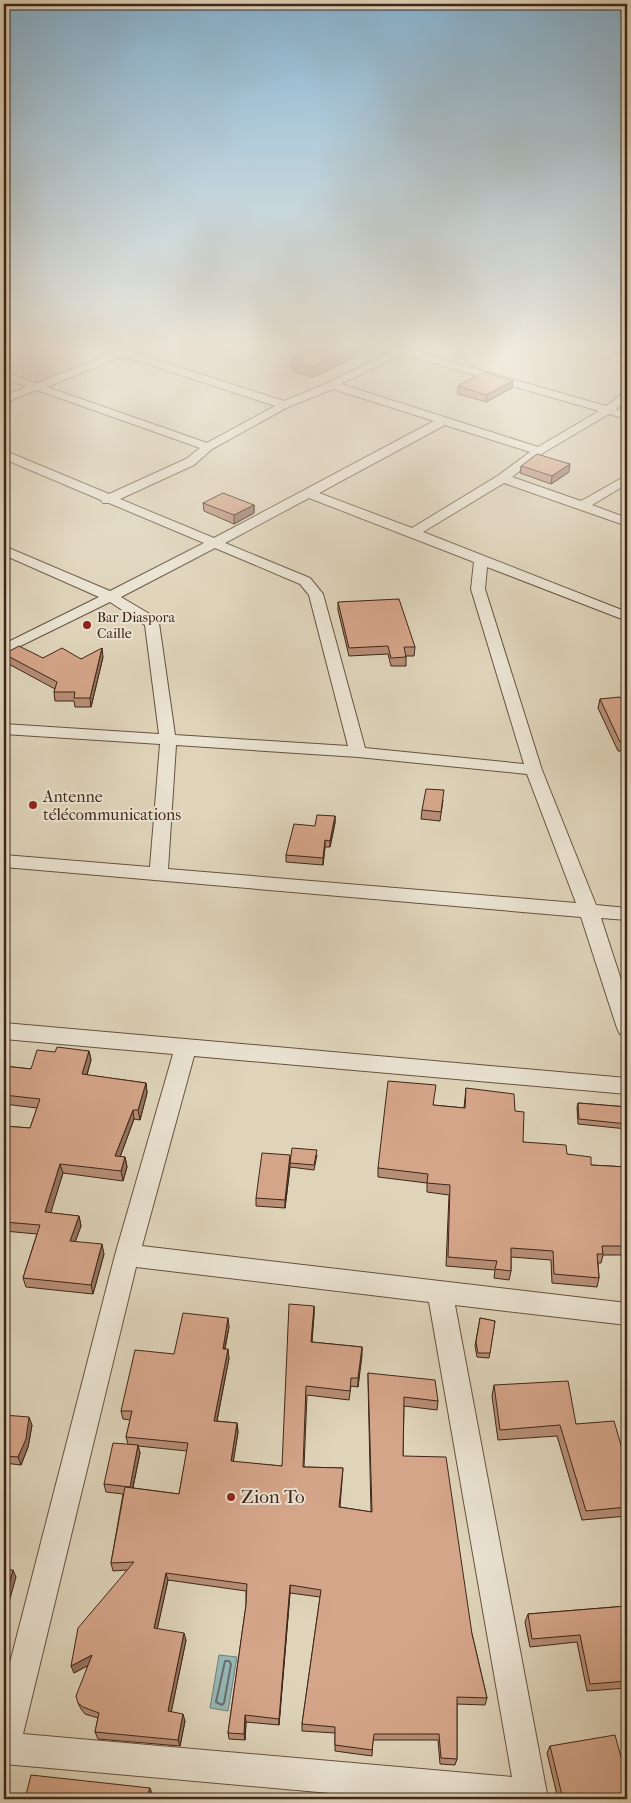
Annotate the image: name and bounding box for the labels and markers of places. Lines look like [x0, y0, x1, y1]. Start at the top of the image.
place label: Bar Diaspora Caille [97, 609, 176, 642]
marker: Bar Diaspora Caille [81, 619, 93, 631]
place label: Antenne télécommunications [42, 787, 181, 824]
marker: Antenne télécommunications [27, 799, 39, 811]
place label: Zion To [241, 1486, 305, 1508]
marker: Zion To [225, 1491, 237, 1503]

